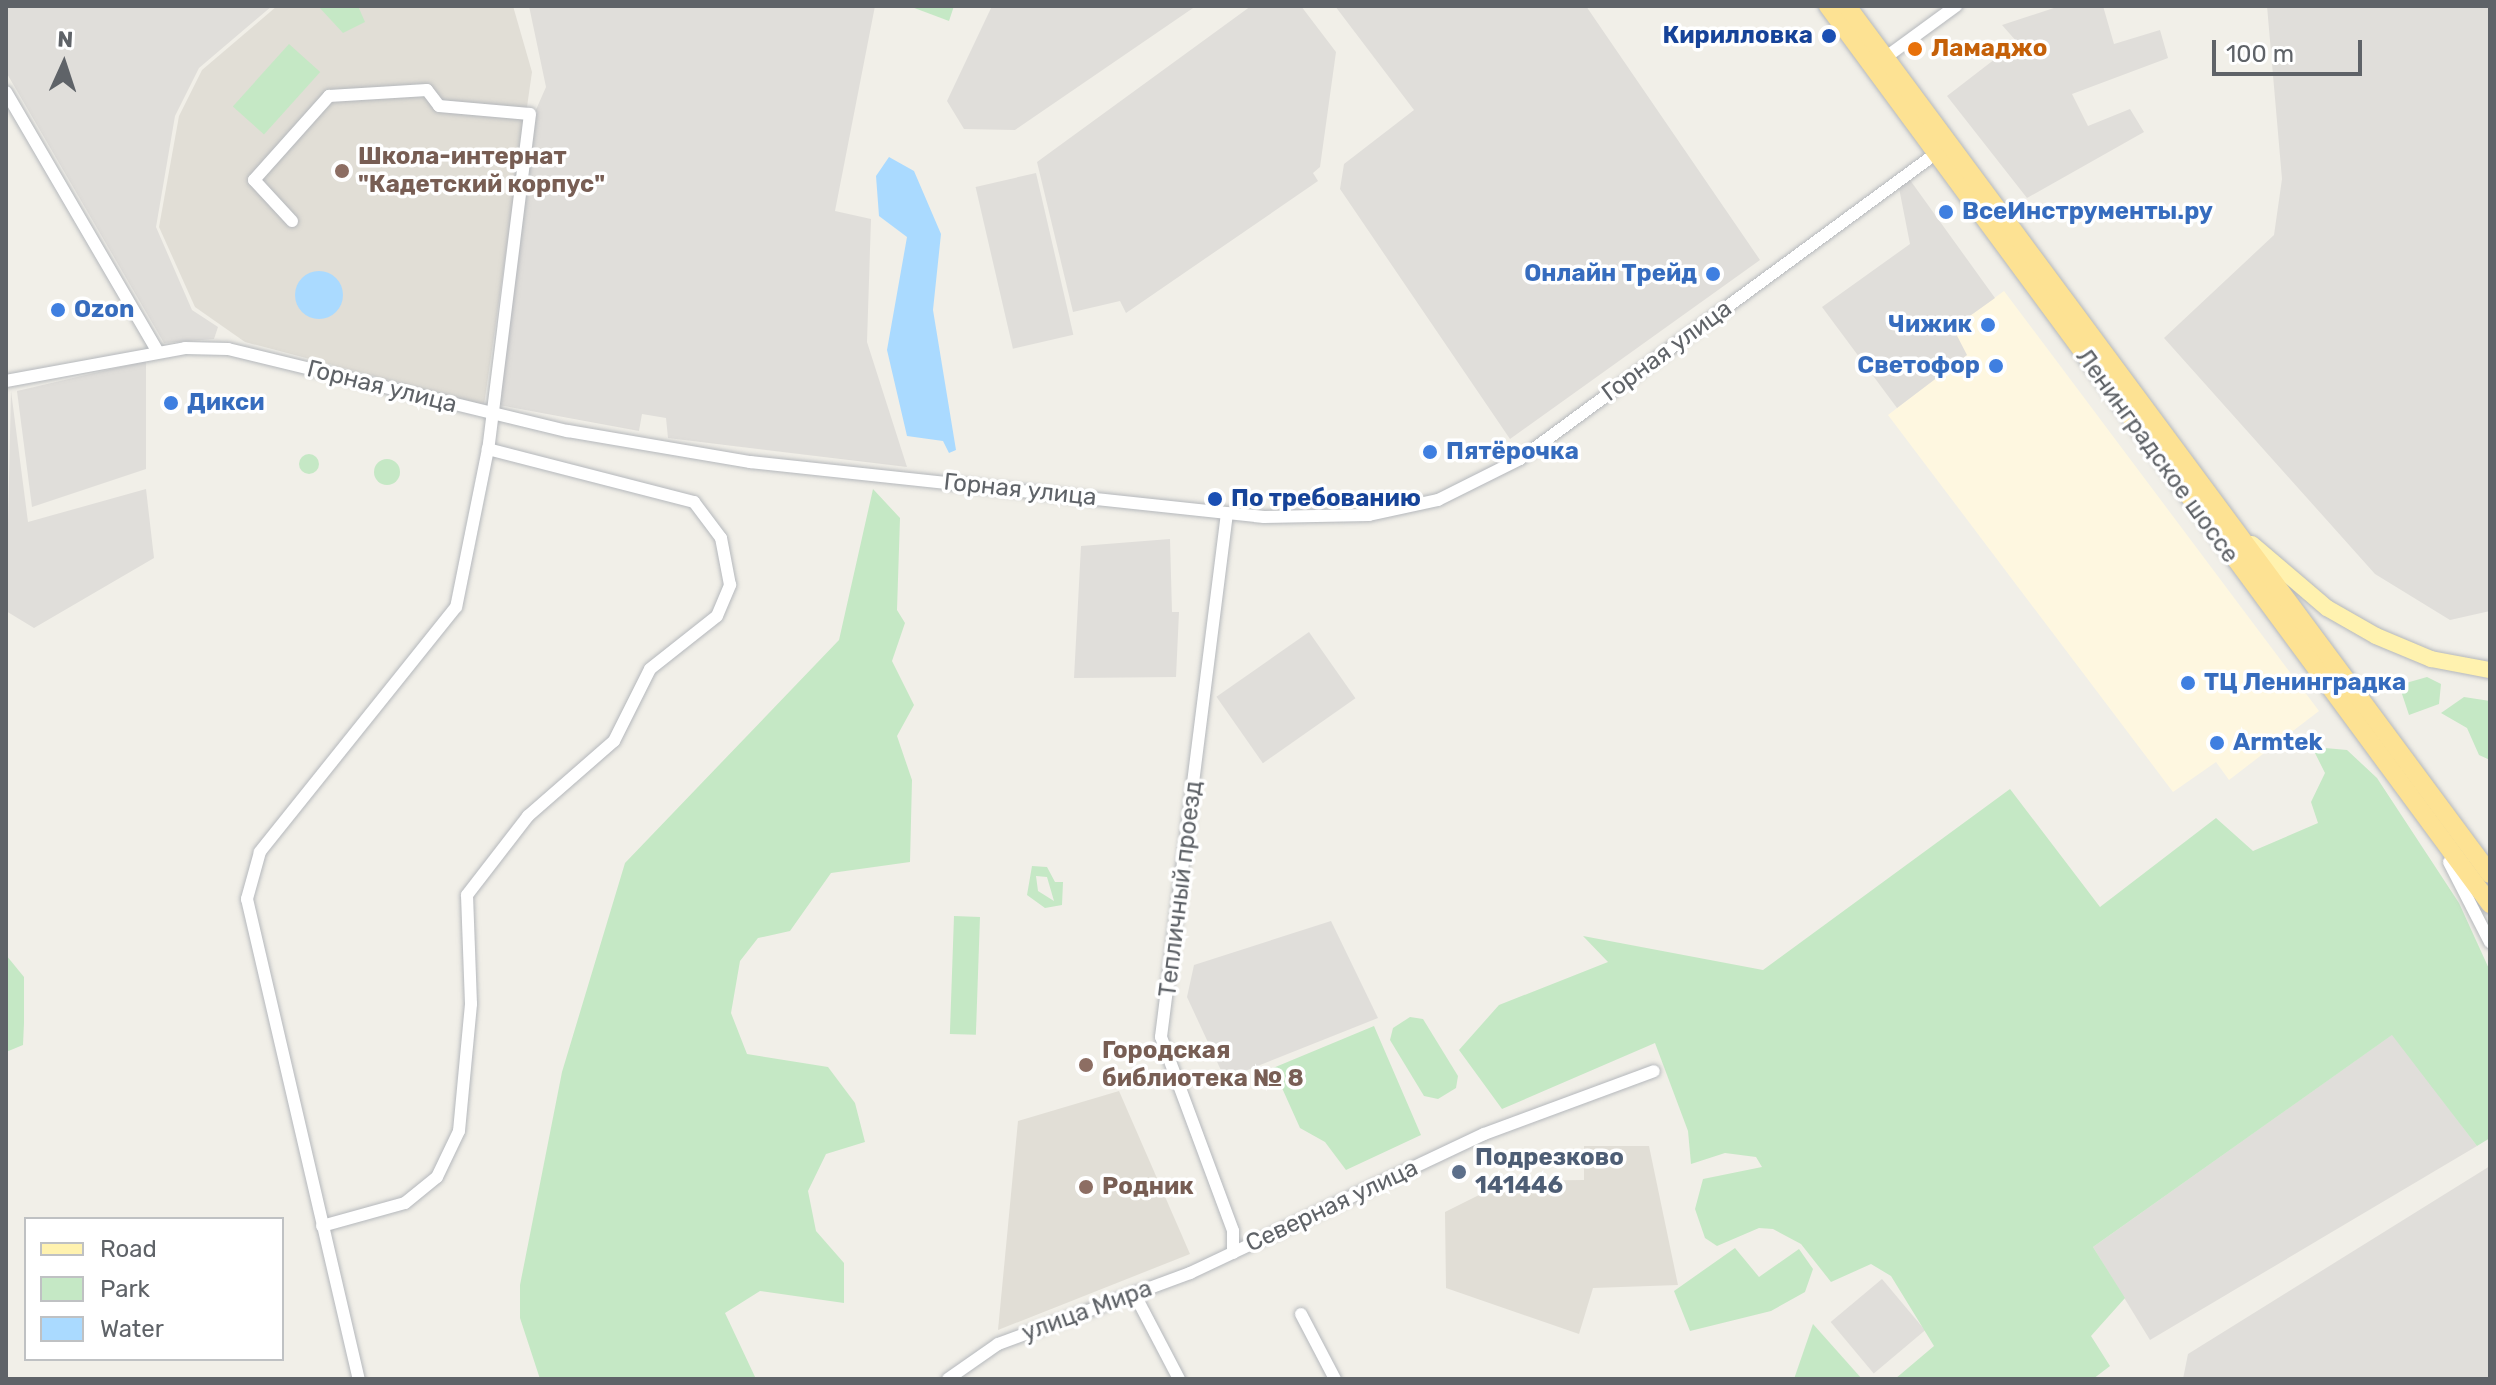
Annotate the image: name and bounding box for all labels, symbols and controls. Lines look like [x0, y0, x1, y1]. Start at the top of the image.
place label: Кирилловка [1662, 22, 1813, 50]
north arrow [24, 24, 104, 104]
scale bar [2216, 24, 2366, 74]
text: N [57, 26, 74, 53]
marker: Кирилловка [1820, 27, 1838, 45]
place label: Ламаджо [1931, 35, 2047, 63]
marker: Ламаджо [1906, 40, 1924, 58]
text: 100 m [2226, 40, 2294, 68]
place label: Школа-интернат "Кадетский корпус" [358, 143, 605, 199]
marker: Школа-интернат "Кадетский корпус" [333, 162, 351, 180]
place label: ВсеИнструменты.ру [1962, 198, 2213, 226]
marker: ВсеИнструменты.ру [1937, 203, 1955, 221]
place label: Онлайн Трейд [1524, 260, 1697, 288]
marker: Онлайн Трейд [1704, 265, 1722, 283]
street label: Горная улица [1596, 294, 1738, 408]
place label: Ozon [74, 296, 134, 324]
marker: Ozon [49, 301, 67, 319]
place label: Чижик [1888, 311, 1972, 339]
marker: Чижик [1979, 316, 1997, 334]
street label: Ленинградское шоссе [2070, 343, 2244, 569]
place label: Светофор [1857, 352, 1980, 380]
street label: Горная улица [304, 354, 460, 420]
marker: Светофор [1987, 357, 2005, 375]
place label: Дикси [187, 389, 265, 417]
marker: Дикси [162, 394, 180, 412]
place label: Пятёрочка [1446, 438, 1579, 466]
marker: Пятёрочка [1421, 443, 1439, 461]
street label: Горная улица [942, 468, 1098, 512]
place label: По требованию [1231, 485, 1421, 513]
marker: По требованию [1206, 490, 1224, 508]
place label: ТЦ Ленинградка [2204, 669, 2406, 697]
marker: ТЦ Ленинградка [2179, 674, 2197, 692]
place label: Armtek [2233, 729, 2322, 757]
marker: Armtek [2208, 734, 2226, 752]
street label: Тепличный проезд [1153, 779, 1209, 999]
place label: Городская библиотека № 8 [1102, 1037, 1304, 1093]
marker: Городская библиотека № 8 [1077, 1056, 1095, 1074]
place label: Подрезково 141446 [1475, 1144, 1624, 1200]
street label: Северная улица [1241, 1154, 1423, 1258]
marker: Подрезково 141446 [1450, 1163, 1468, 1181]
place label: Родник [1102, 1173, 1194, 1201]
marker: Родник [1077, 1178, 1095, 1196]
legend [24, 1217, 284, 1361]
text: Road [100, 1235, 157, 1263]
street label: улица Мира [1018, 1274, 1156, 1348]
text: Park [100, 1275, 150, 1303]
text: Water [100, 1315, 164, 1343]

